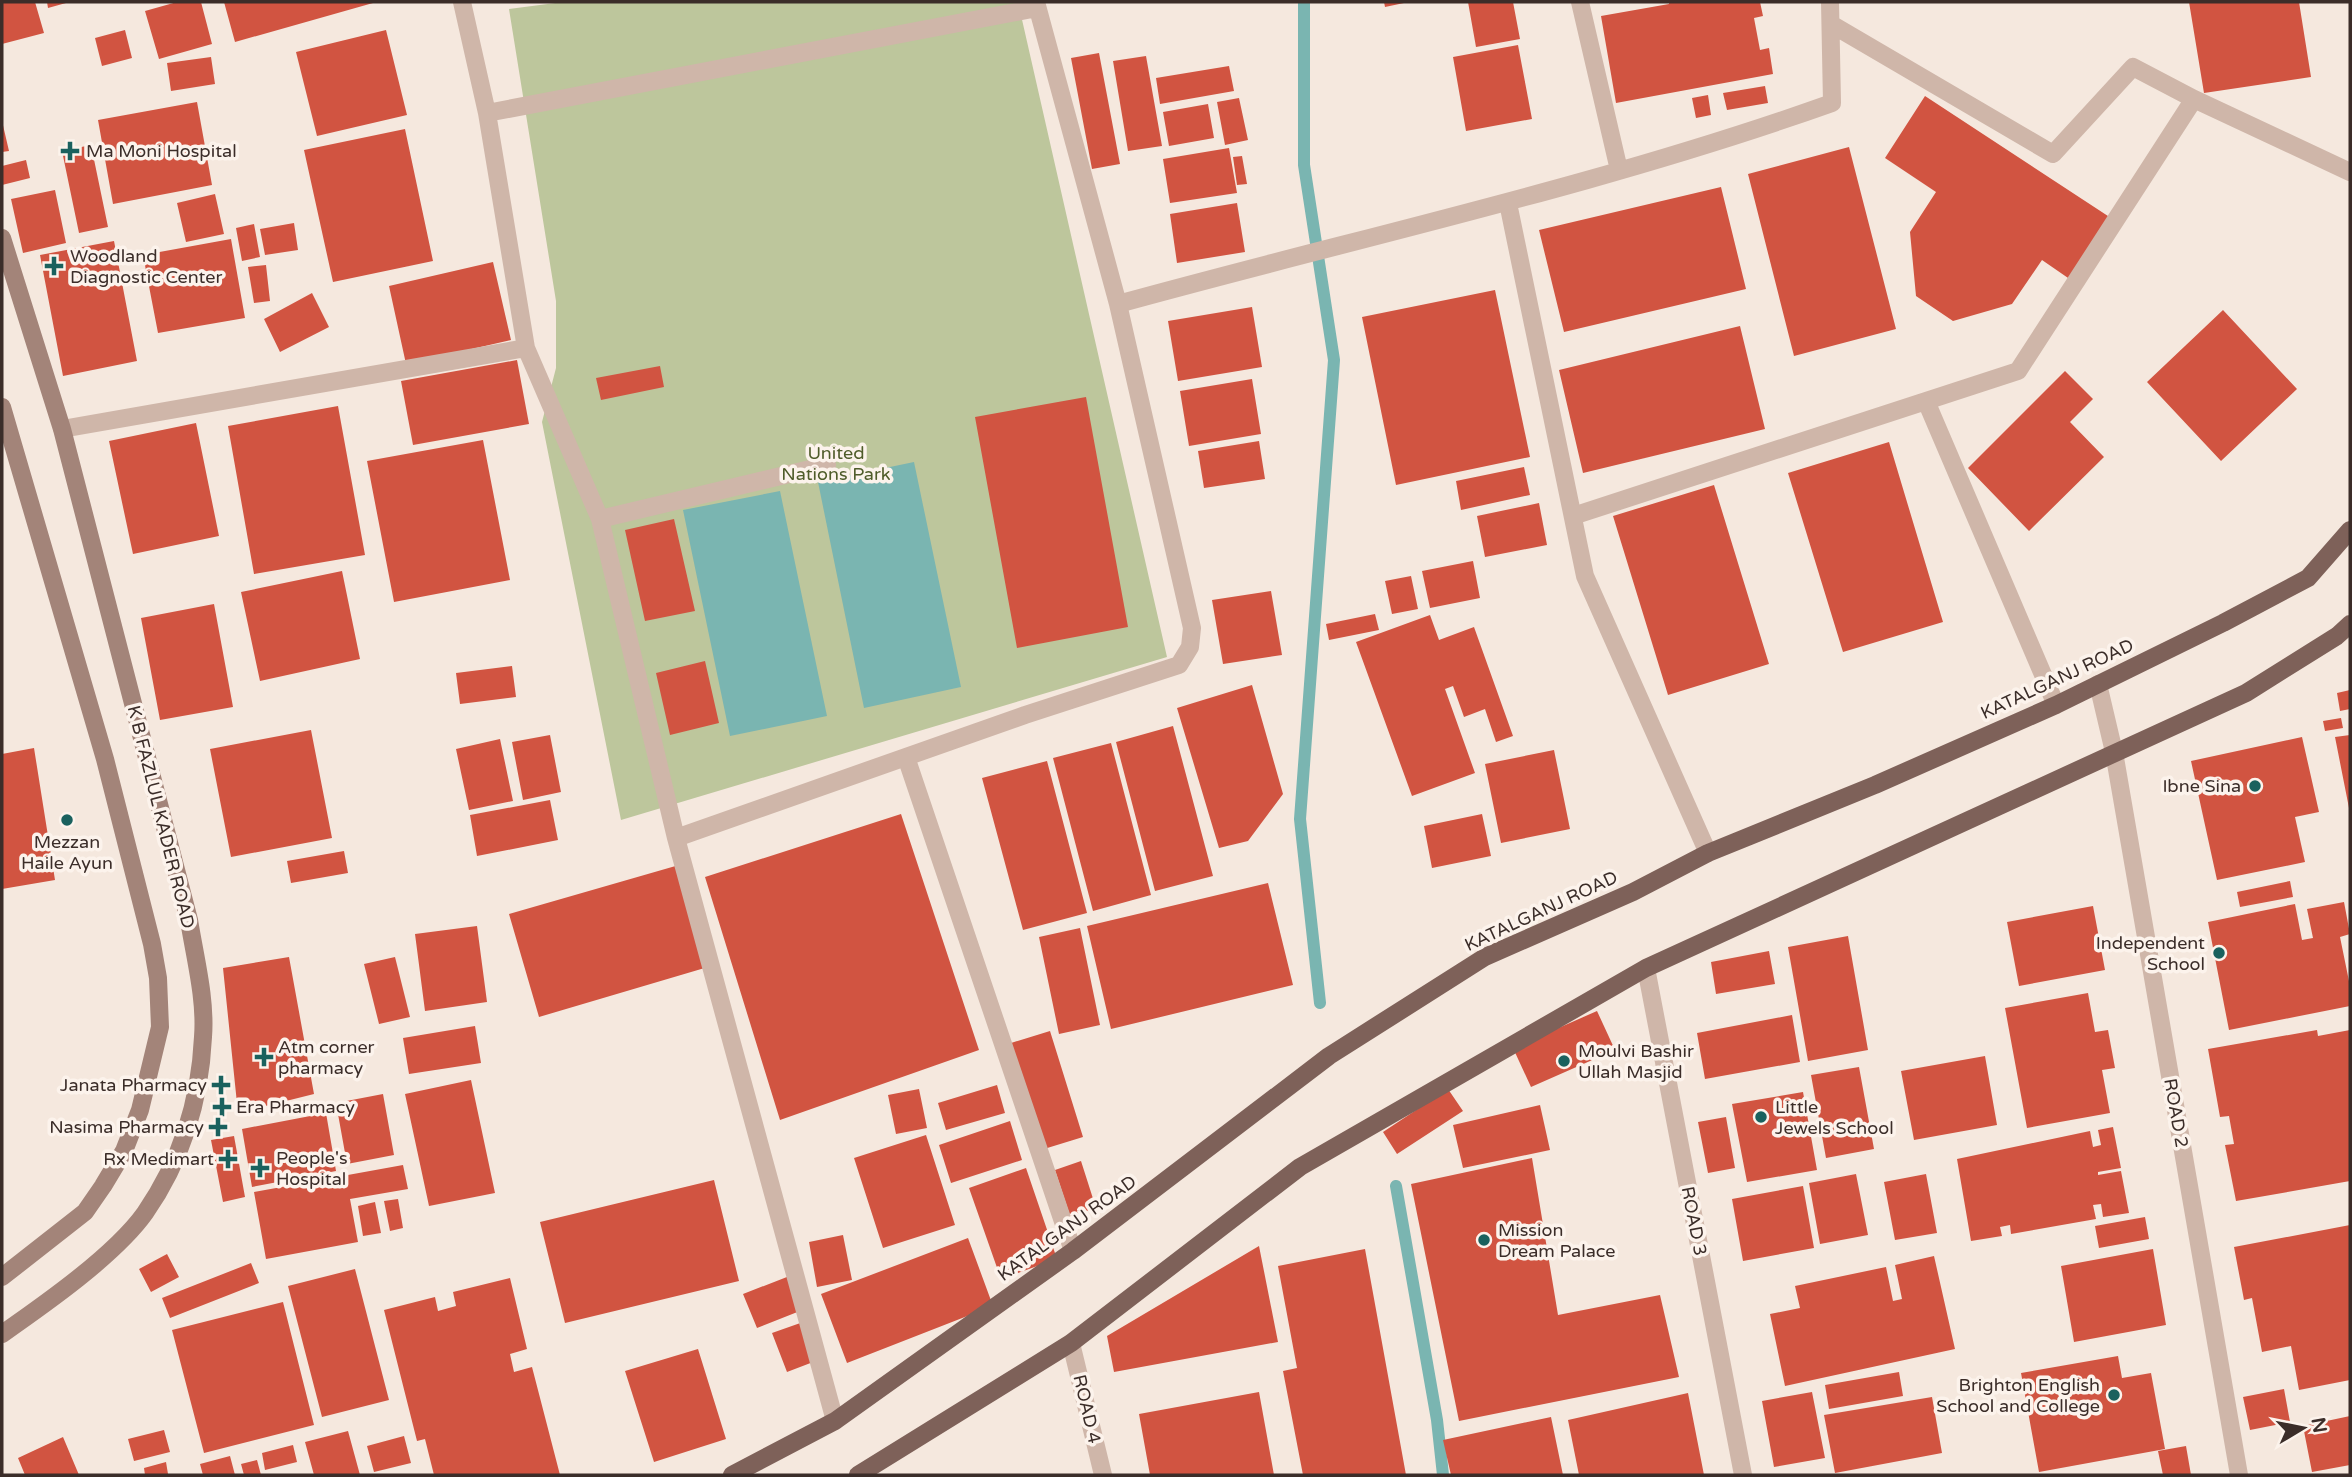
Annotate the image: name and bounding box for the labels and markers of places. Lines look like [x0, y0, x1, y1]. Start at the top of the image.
place label: Ma Moni Hospital [86, 140, 237, 162]
marker: Ma Moni Hospital [60, 141, 80, 161]
place label: Woodland Diagnostic Center [70, 245, 222, 288]
marker: Woodland Diagnostic Center [44, 256, 64, 276]
place label: Ibne Sina [2162, 775, 2241, 797]
marker: Ibne Sina [2247, 778, 2263, 794]
marker: Mezzan Haile Ayun [59, 812, 75, 828]
place label: Mezzan Haile Ayun [21, 831, 113, 874]
place label: Independent School [2096, 932, 2205, 975]
marker: Independent School [2211, 945, 2227, 961]
place label: Atm corner pharmacy [278, 1036, 375, 1079]
place label: Moulvi Bashir Ullah Masjid [1578, 1040, 1694, 1083]
marker: Atm corner pharmacy [256, 1049, 272, 1065]
marker: Moulvi Bashir Ullah Masjid [1556, 1053, 1572, 1069]
place label: Janata Pharmacy [60, 1074, 207, 1096]
marker: Janata Pharmacy [213, 1077, 229, 1093]
place label: Era Pharmacy [236, 1096, 355, 1118]
place label: Little Jewels School [1775, 1096, 1894, 1139]
marker: Era Pharmacy [214, 1099, 230, 1115]
marker: Little Jewels School [1753, 1109, 1769, 1125]
place label: Nasima Pharmacy [49, 1116, 204, 1138]
marker: Nasima Pharmacy [210, 1119, 226, 1135]
place label: People's Hospital [276, 1147, 348, 1190]
place label: Rx Medimart [103, 1148, 214, 1170]
marker: Rx Medimart [220, 1151, 236, 1167]
marker: People's Hospital [250, 1158, 270, 1178]
place label: Mission Dream Palace [1498, 1219, 1616, 1262]
marker: Mission Dream Palace [1476, 1232, 1492, 1248]
place label: Brighton English School and College [1936, 1374, 2100, 1417]
marker: Brighton English School and College [2106, 1387, 2122, 1403]

